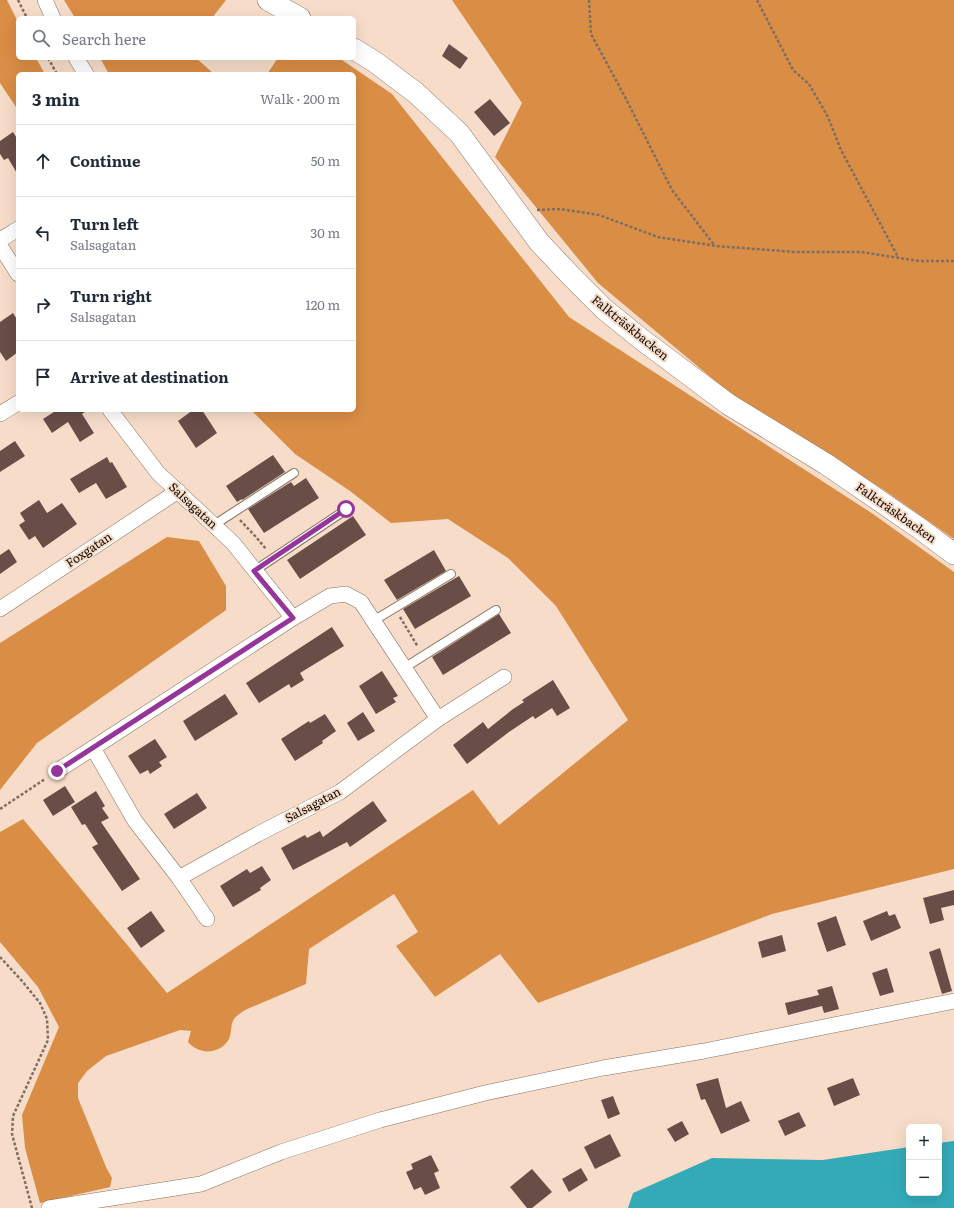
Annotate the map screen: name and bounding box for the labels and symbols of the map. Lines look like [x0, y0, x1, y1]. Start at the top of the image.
street label: Falkträskbacken [588, 290, 673, 364]
street label: Salsagatan [165, 478, 222, 533]
street label: Falkträskbacken [853, 478, 941, 547]
route start [337, 500, 355, 518]
street label: Foxgatan [62, 527, 115, 571]
route end [48, 762, 66, 780]
street label: Salsagatan [281, 782, 344, 826]

